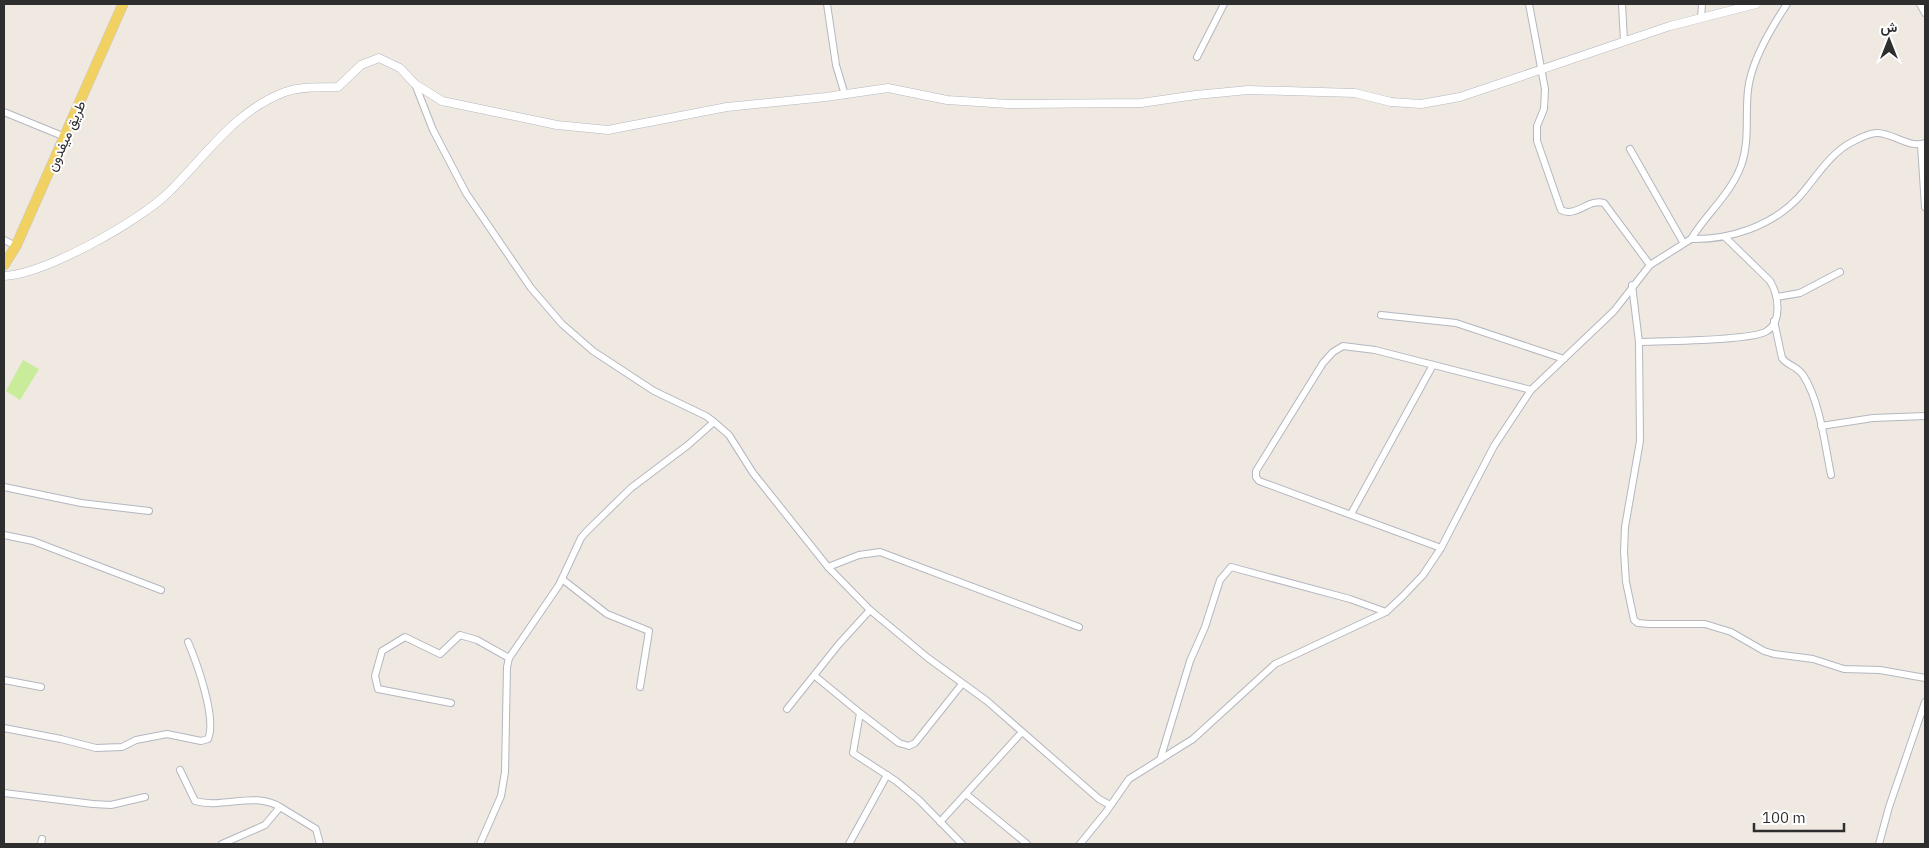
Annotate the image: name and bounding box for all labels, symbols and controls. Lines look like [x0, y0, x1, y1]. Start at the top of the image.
north arrow [1864, 15, 1914, 65]
text: ش [1881, 18, 1898, 36]
street label: طريق ميفدون [42, 98, 90, 174]
scale bar [1754, 800, 1844, 832]
text: 100 m [1762, 808, 1806, 827]

